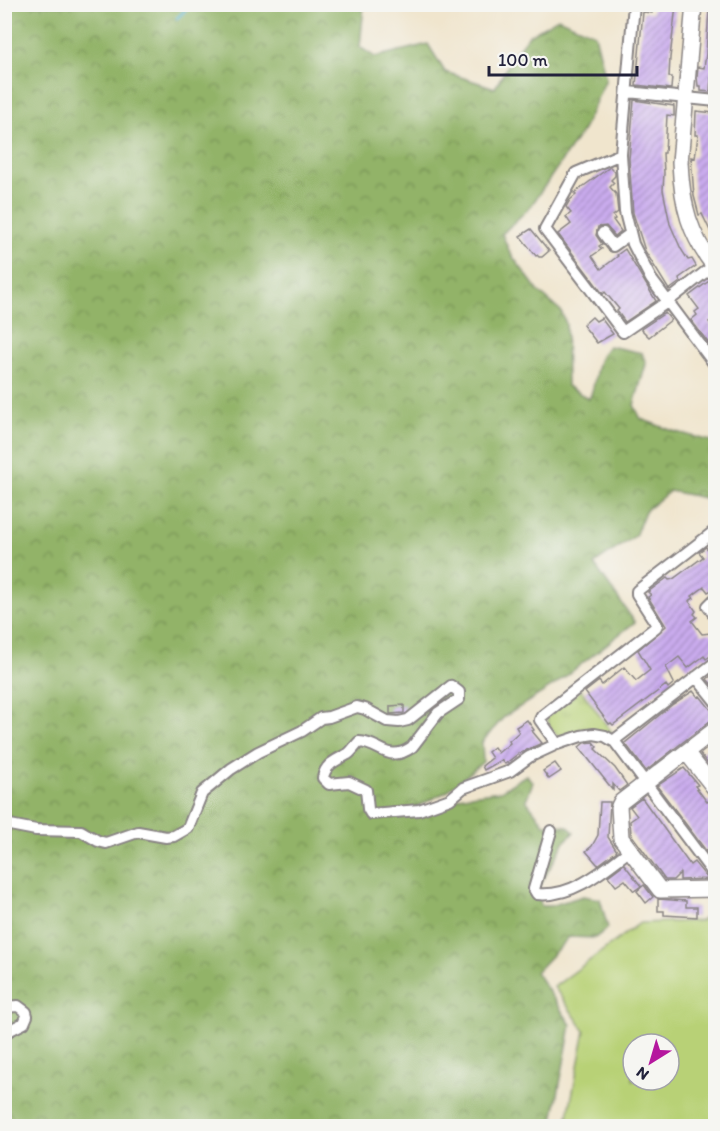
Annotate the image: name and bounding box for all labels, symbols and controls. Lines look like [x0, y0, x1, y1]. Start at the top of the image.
scale bar [489, 39, 638, 77]
text: 100 m [498, 49, 548, 71]
north arrow [621, 1032, 681, 1092]
text: N [632, 1063, 652, 1084]

